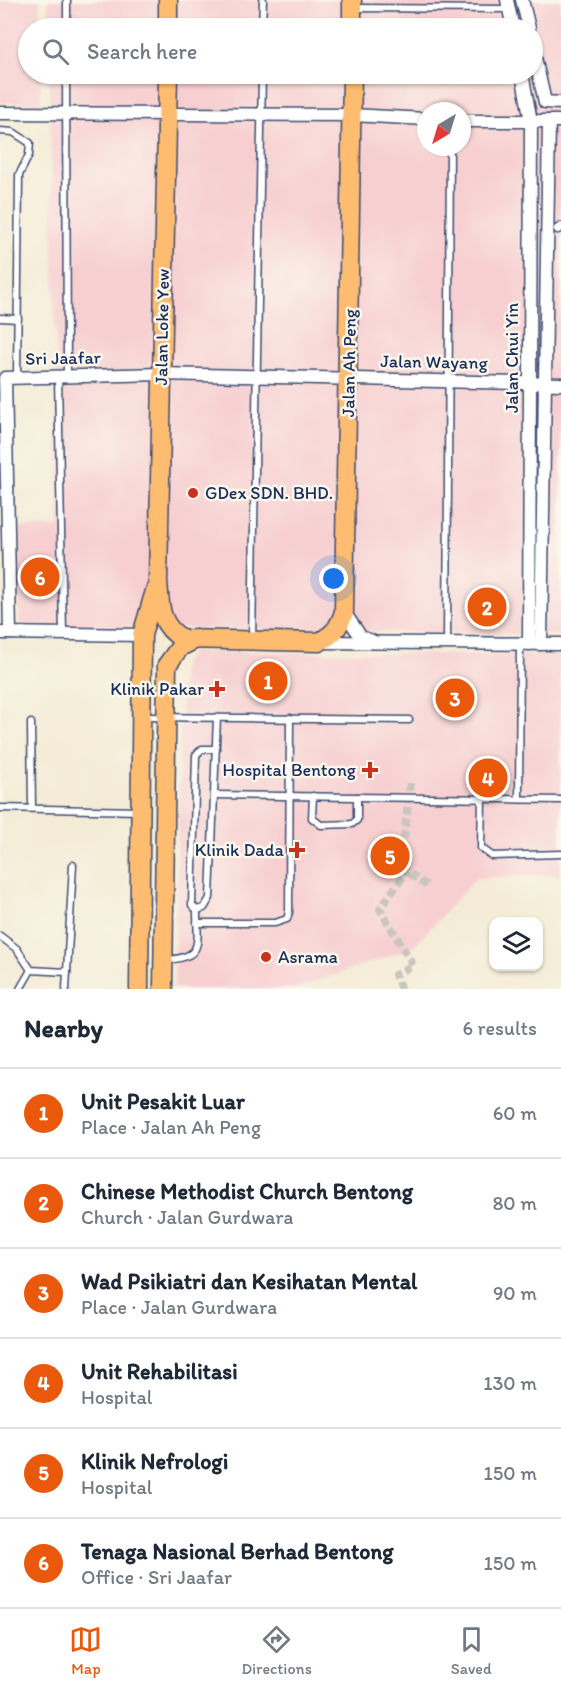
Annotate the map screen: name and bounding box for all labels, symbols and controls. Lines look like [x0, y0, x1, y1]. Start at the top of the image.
search box [18, 18, 543, 84]
icon: search [39, 35, 72, 68]
text: Search here [87, 38, 197, 65]
north arrow [417, 102, 471, 156]
street label: Jalan Loke Yew [150, 269, 174, 385]
street label: Jalan Chui Yin [501, 303, 523, 413]
street label: Jalan Ah Peng [337, 308, 361, 417]
street label: Sri Jaafar [25, 346, 102, 370]
street label: Jalan Wayang [380, 350, 489, 374]
place label: GDex SDN. BHD. [205, 482, 333, 504]
marker: GDex SDN. BHD. [186, 486, 200, 500]
pin: 6 [20, 554, 60, 600]
your location [319, 564, 348, 593]
pin: 2 [468, 584, 506, 630]
pin: 1 [248, 658, 288, 704]
pin: 3 [436, 676, 474, 720]
place label: Klinik Pakar [110, 678, 204, 700]
marker: Klinik Pakar [208, 680, 226, 698]
pin: 4 [468, 756, 508, 800]
place label: Hospital Bentong [223, 759, 357, 781]
marker: Hospital Bentong [361, 761, 379, 779]
pin: 5 [370, 834, 410, 878]
place label: Klinik Dada [195, 839, 285, 861]
marker: Klinik Dada [288, 841, 306, 859]
map controls [489, 917, 543, 971]
button: layers [489, 917, 543, 971]
place label: Asrama [278, 946, 338, 968]
marker: Asrama [259, 950, 273, 964]
text: Nearby [24, 1012, 103, 1044]
text: 6 results [463, 1016, 537, 1040]
text: Unit Pesakit Luar [81, 1088, 245, 1115]
text: 1 [39, 1101, 48, 1125]
text: 60 m [493, 1101, 537, 1125]
text: Place · Jalan Ah Peng [81, 1115, 261, 1139]
text: Chinese Methodist Church Bentong [81, 1178, 413, 1205]
text: 2 [38, 1191, 49, 1215]
text: 80 m [492, 1191, 537, 1215]
text: Church · Jalan Gurdwara [81, 1205, 293, 1229]
text: Wad Psikiatri dan Kesihatan Mental [81, 1268, 417, 1295]
text: 3 [38, 1281, 49, 1305]
text: 90 m [493, 1281, 537, 1305]
text: Place · Jalan Gurdwara [81, 1295, 277, 1319]
text: Unit Rehabilitasi [81, 1358, 238, 1385]
text: 4 [37, 1371, 50, 1395]
text: 130 m [483, 1371, 537, 1395]
text: Hospital [81, 1385, 153, 1409]
text: Klinik Nefrologi [81, 1448, 228, 1475]
text: 5 [38, 1461, 49, 1485]
text: 150 m [484, 1461, 537, 1485]
text: Hospital [81, 1475, 153, 1499]
text: Tenaga Nasional Berhad Bentong [81, 1538, 394, 1565]
text: 6 [38, 1551, 49, 1575]
text: 150 m [484, 1551, 537, 1575]
text: Office · Sri Jaafar [81, 1565, 232, 1589]
tab: Map [69, 1623, 102, 1678]
tab: Directions [241, 1623, 312, 1678]
tab: Saved [451, 1623, 492, 1678]

